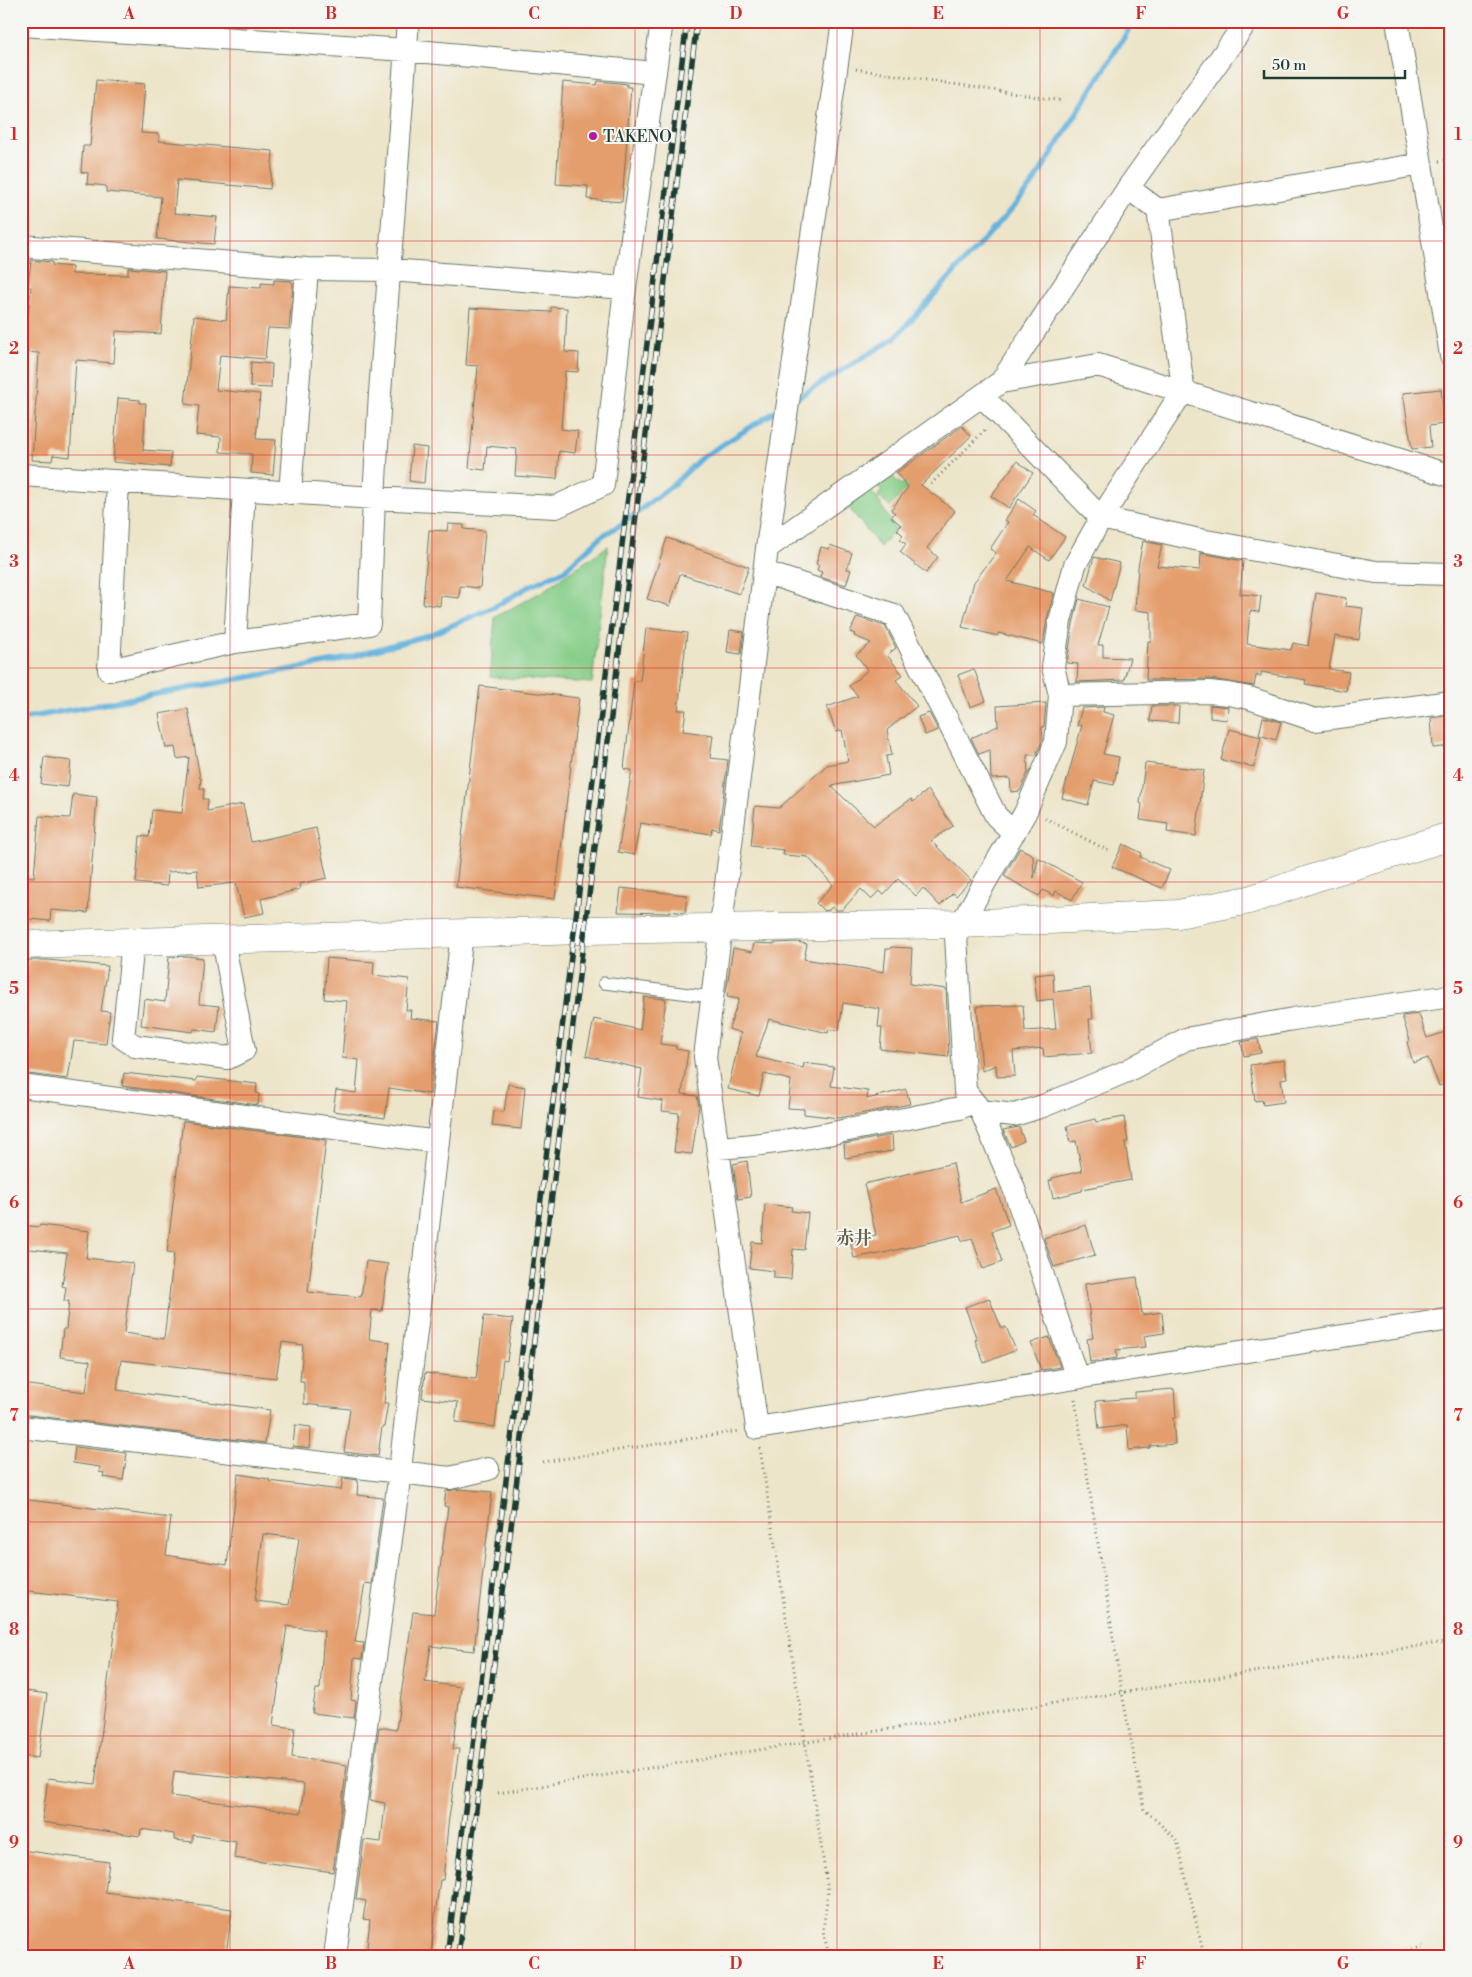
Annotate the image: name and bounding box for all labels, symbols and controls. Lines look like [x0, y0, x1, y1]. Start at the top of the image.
text: A [122, 4, 135, 24]
text: B [325, 4, 337, 24]
text: C [528, 4, 540, 24]
text: D [730, 4, 743, 24]
text: E [932, 4, 944, 24]
text: F [1135, 4, 1147, 24]
text: G [1337, 4, 1350, 24]
scale bar [1264, 48, 1406, 80]
text: 50 m [1272, 56, 1306, 75]
text: 1 [10, 125, 18, 145]
text: 1 [1454, 125, 1462, 145]
place label: TAKENO [603, 127, 672, 147]
marker: TAKENO [587, 130, 599, 142]
text: 2 [9, 339, 19, 359]
text: 2 [1453, 339, 1463, 359]
text: 3 [9, 552, 19, 572]
text: 3 [1453, 552, 1463, 572]
text: 4 [9, 766, 20, 786]
text: 4 [1453, 766, 1464, 786]
text: 5 [9, 979, 19, 999]
text: 5 [1453, 979, 1463, 999]
text: 6 [9, 1193, 19, 1213]
text: 6 [1453, 1193, 1463, 1213]
district label: 赤井 [836, 1227, 872, 1250]
text: 7 [9, 1406, 19, 1426]
text: 7 [1453, 1406, 1463, 1426]
text: 8 [9, 1620, 19, 1640]
text: 8 [1453, 1620, 1463, 1640]
text: 9 [9, 1833, 19, 1853]
text: 9 [1453, 1833, 1463, 1853]
text: A [122, 1954, 135, 1974]
text: B [325, 1954, 337, 1974]
text: C [528, 1954, 540, 1974]
text: D [730, 1954, 743, 1974]
text: E [932, 1954, 944, 1974]
text: F [1135, 1954, 1147, 1974]
text: G [1337, 1954, 1350, 1974]

